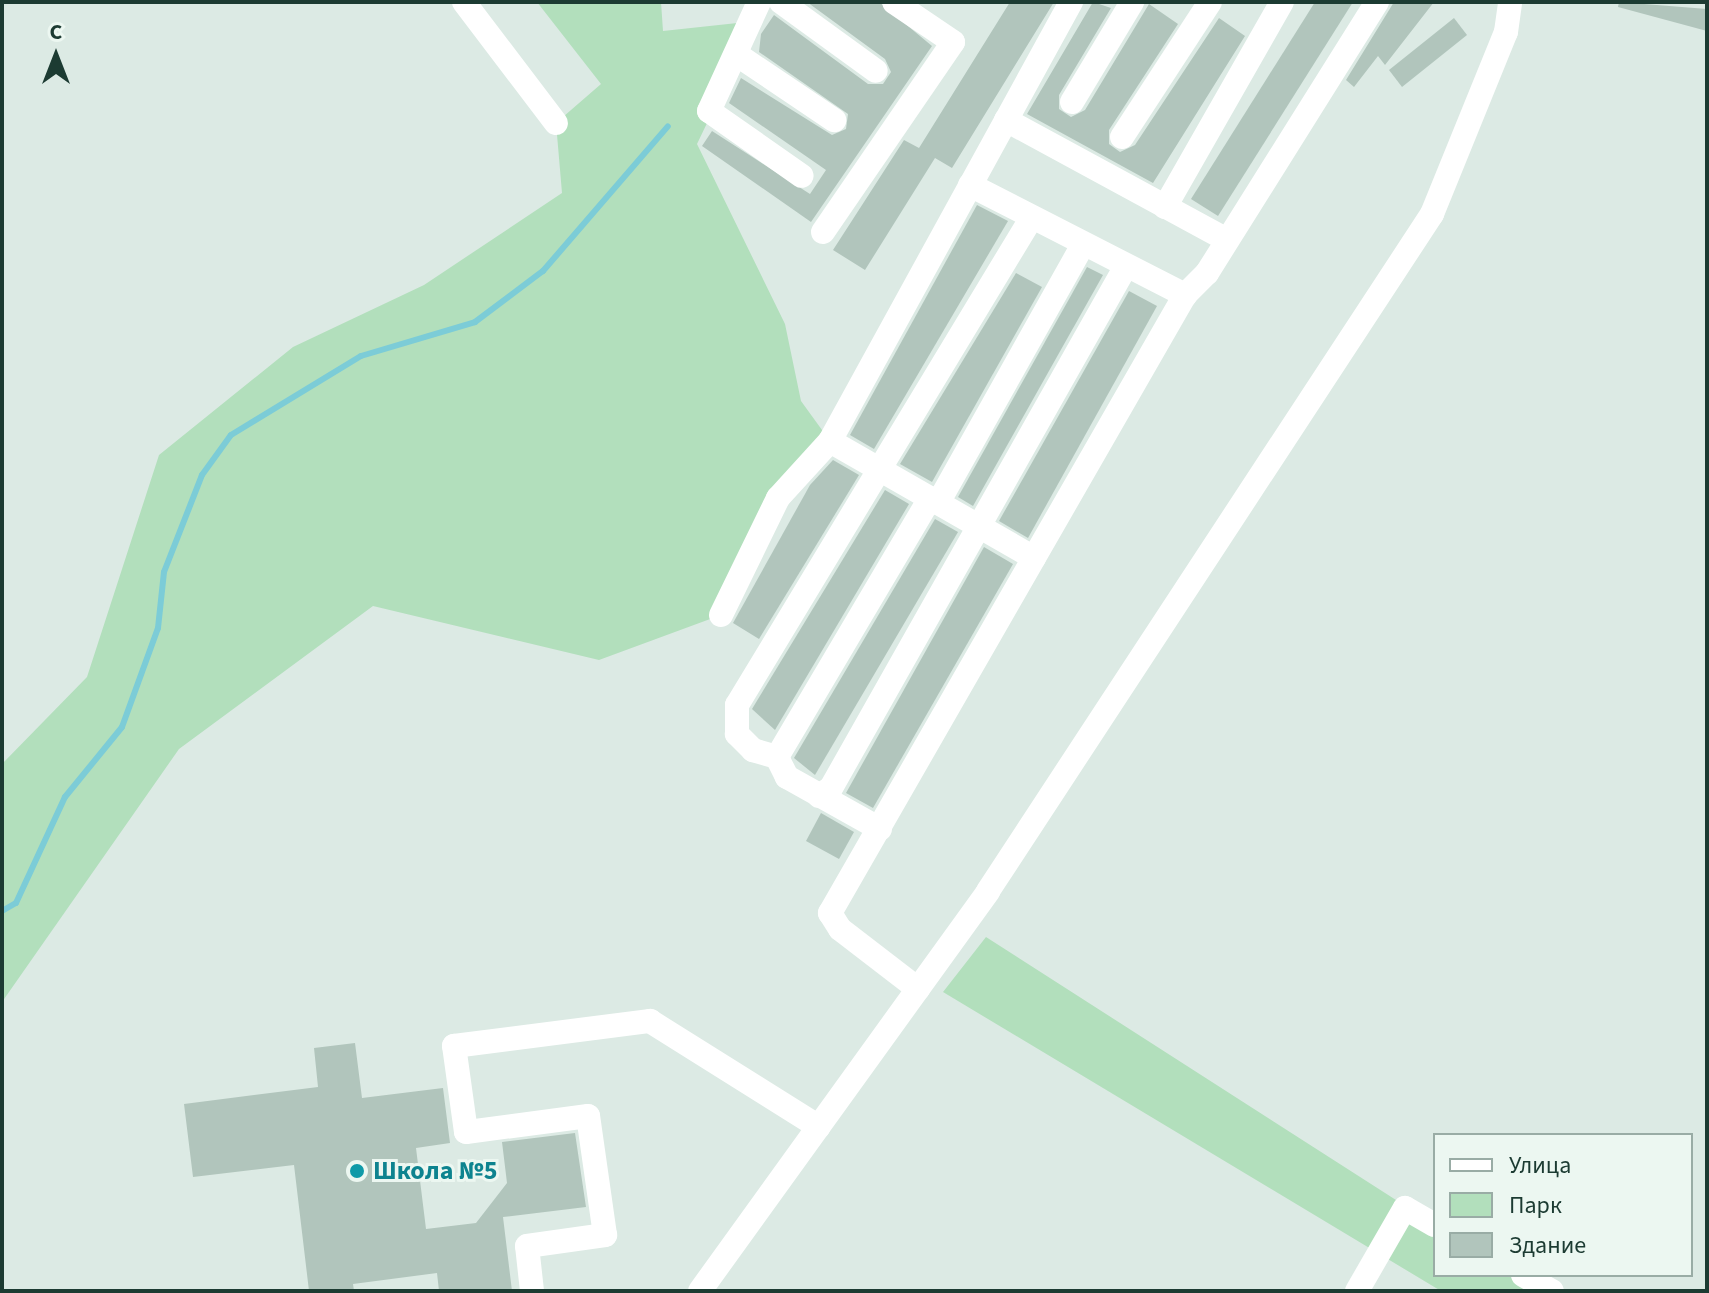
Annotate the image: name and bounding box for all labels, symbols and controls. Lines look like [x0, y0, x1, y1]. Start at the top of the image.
north arrow [16, 16, 96, 96]
text: С [50, 16, 62, 48]
legend [1433, 1133, 1693, 1277]
text: Улица [1509, 1148, 1571, 1183]
place label: Школа №5 [373, 1155, 497, 1187]
marker: Школа №5 [348, 1162, 366, 1180]
text: Парк [1509, 1188, 1562, 1223]
text: Здание [1509, 1228, 1586, 1263]

